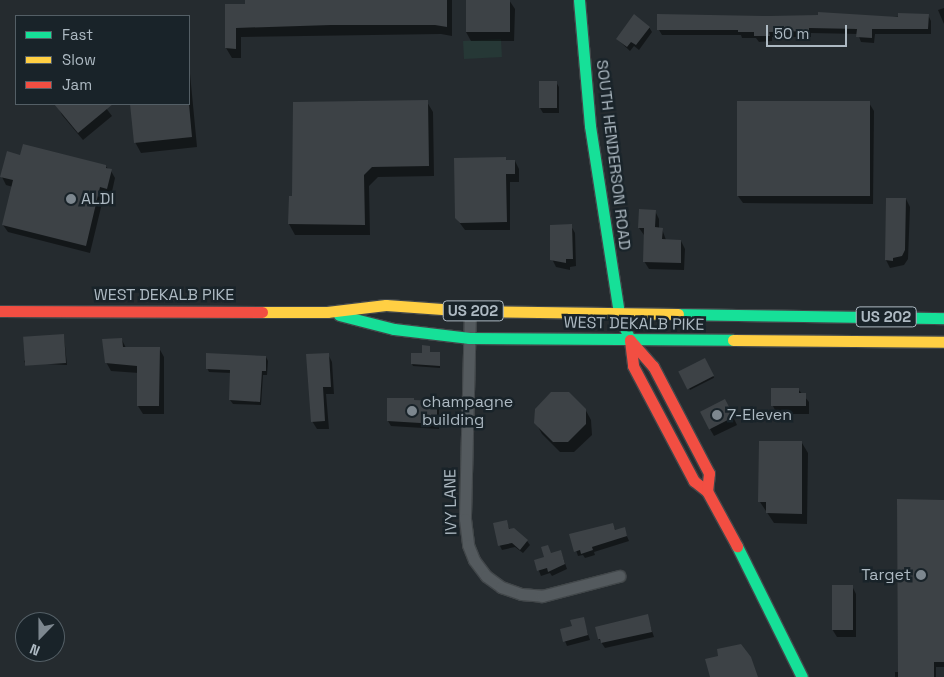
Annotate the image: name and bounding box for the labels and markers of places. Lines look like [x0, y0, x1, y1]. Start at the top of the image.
place label: ALDI [81, 189, 114, 209]
marker: ALDI [65, 193, 77, 205]
place label: champagne building [422, 392, 513, 430]
marker: champagne building [406, 405, 418, 417]
place label: 7-Eleven [727, 405, 792, 425]
marker: 7-Eleven [711, 409, 723, 421]
place label: Target [861, 565, 911, 585]
marker: Target [915, 569, 927, 581]

